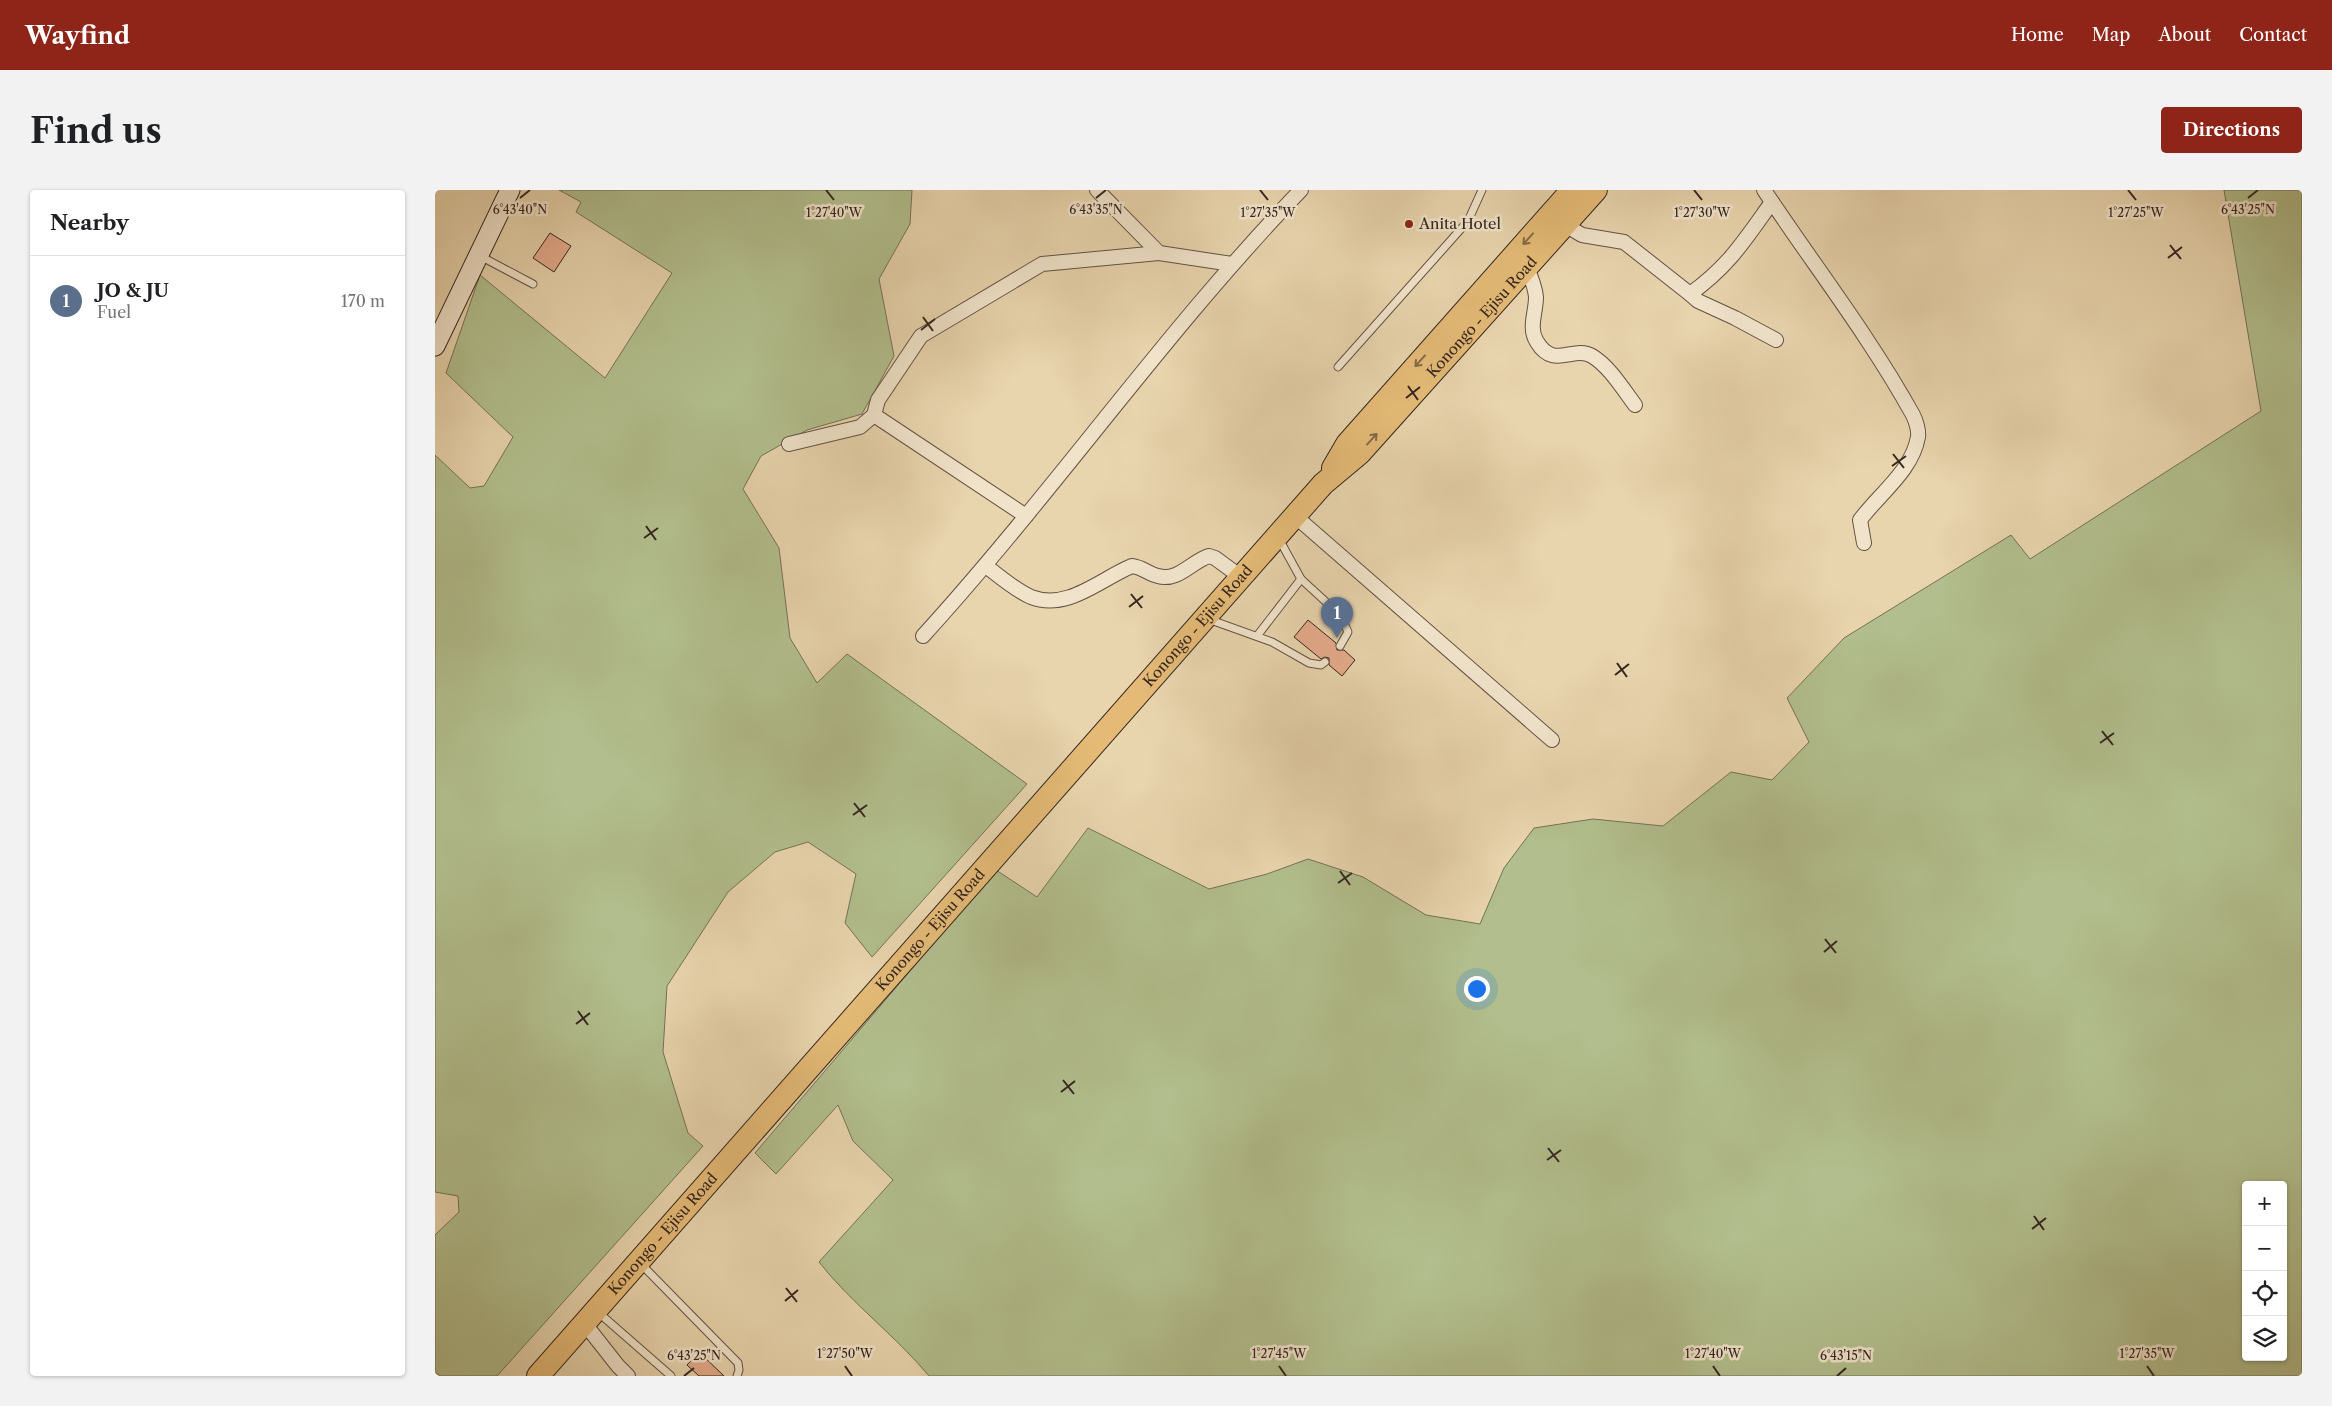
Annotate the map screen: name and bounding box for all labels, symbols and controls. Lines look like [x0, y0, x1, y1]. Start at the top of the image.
text: Wayfind [25, 21, 130, 50]
text: Home [2011, 24, 2064, 46]
text: Map [2092, 24, 2130, 46]
text: About [2158, 24, 2211, 46]
text: Contact [2239, 24, 2307, 46]
button: Directions [2161, 107, 2302, 153]
text: Find us [30, 109, 162, 152]
text: 6°43'40"N [493, 202, 547, 217]
text: 6°43'35"N [1069, 202, 1123, 217]
text: 6°43'25"N [2221, 202, 2275, 217]
text: 1°27'40"W [806, 205, 863, 220]
text: 1°27'35"W [1241, 205, 1296, 220]
text: 1°27'30"W [1674, 205, 1731, 220]
text: 1°27'25"W [2108, 205, 2165, 220]
text: Nearby [50, 210, 129, 235]
place label: Anita Hotel [1418, 214, 1501, 233]
marker: Anita Hotel [1403, 218, 1415, 230]
one-way arrow [1522, 233, 1533, 246]
street label: Konongo - Ejisu Road [1422, 252, 1541, 381]
text: JO & JU [97, 279, 169, 302]
text: 1 [62, 291, 70, 311]
text: 170 m [341, 291, 385, 311]
text: Fuel [97, 302, 131, 322]
one-way arrow [1414, 355, 1426, 368]
one-way arrow [1366, 433, 1378, 446]
street label: Konongo - Ejisu Road [1139, 561, 1256, 691]
pin: 1 [1321, 597, 1353, 638]
street label: Konongo - Ejisu Road [871, 865, 989, 995]
your location [1464, 976, 1490, 1002]
street label: Konongo - Ejisu Road [604, 1169, 721, 1299]
map controls [2242, 1181, 2287, 1361]
button: + [2242, 1181, 2287, 1226]
button: − [2242, 1226, 2287, 1271]
button: locate [2242, 1271, 2287, 1316]
button: layers [2242, 1316, 2287, 1361]
text: 1°27'50"W [817, 1346, 874, 1361]
text: 1°27'45"W [1252, 1346, 1307, 1361]
text: 1°27'40"W [1685, 1346, 1742, 1361]
text: 1°27'35"W [2120, 1346, 2175, 1361]
text: 6°43'25"N [667, 1348, 721, 1363]
text: 6°43'15"N [1820, 1348, 1872, 1363]

